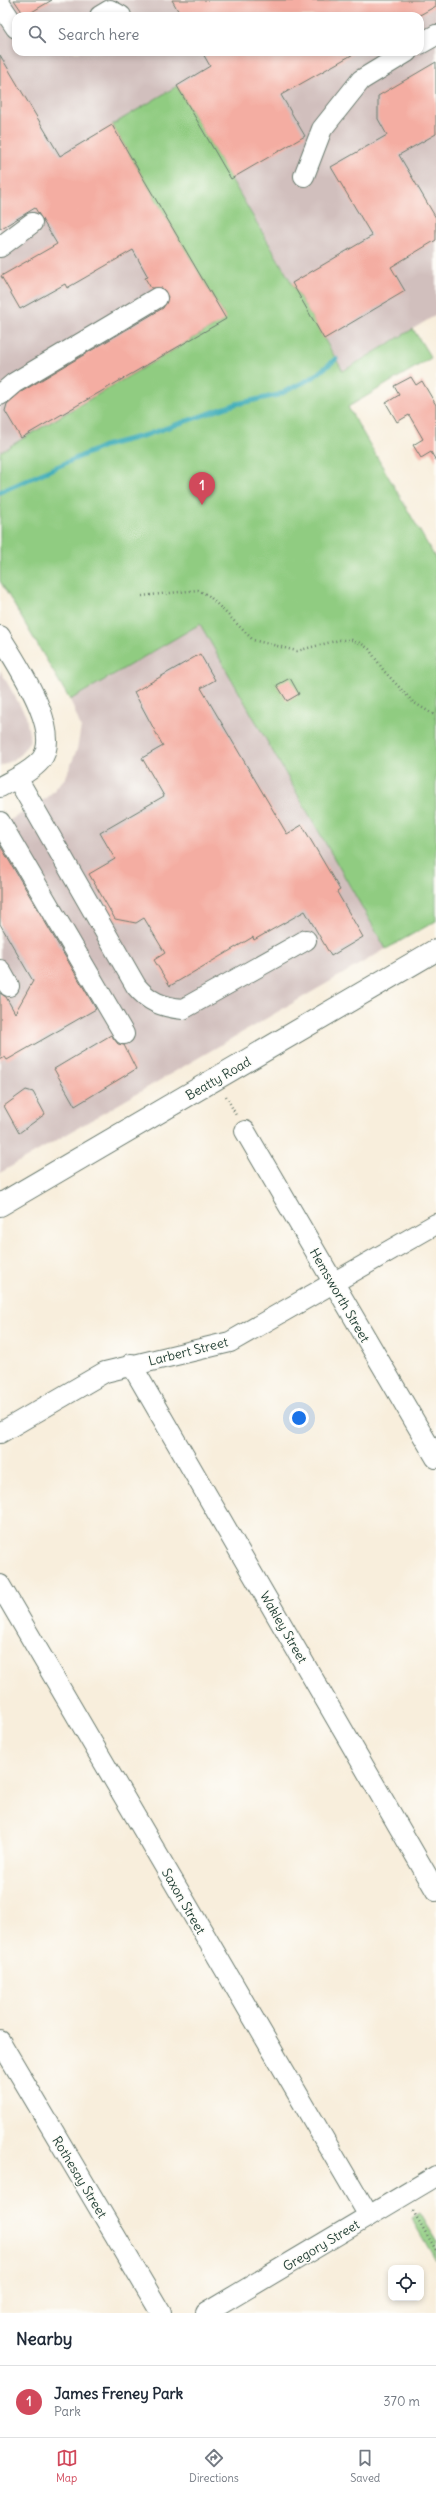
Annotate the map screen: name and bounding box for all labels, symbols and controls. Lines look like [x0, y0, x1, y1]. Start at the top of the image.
search box [12, 12, 424, 56]
icon: search [26, 23, 48, 45]
text: Search here [58, 25, 139, 44]
pin: 1 [189, 472, 215, 505]
street label: Beatty Road [183, 1053, 254, 1104]
street label: Hemsworth Street [306, 1245, 374, 1346]
street label: Larbert Street [147, 1333, 230, 1370]
your location [289, 1408, 309, 1428]
street label: Wakley Street [256, 1588, 311, 1667]
street label: Saxon Street [158, 1865, 210, 1938]
street label: Rothesay Street [48, 2133, 111, 2222]
street label: Gregory Street [280, 2216, 363, 2275]
map controls [388, 2265, 424, 2301]
button: locate [388, 2265, 424, 2301]
text: Nearby [16, 2328, 72, 2350]
text: James Freney Park [54, 2384, 183, 2403]
text: 1 [26, 2393, 32, 2410]
text: 370 m [383, 2393, 420, 2410]
text: Park [54, 2403, 81, 2420]
tab: Map [56, 2447, 78, 2485]
tab: Directions [189, 2447, 239, 2485]
tab: Saved [350, 2447, 380, 2485]

